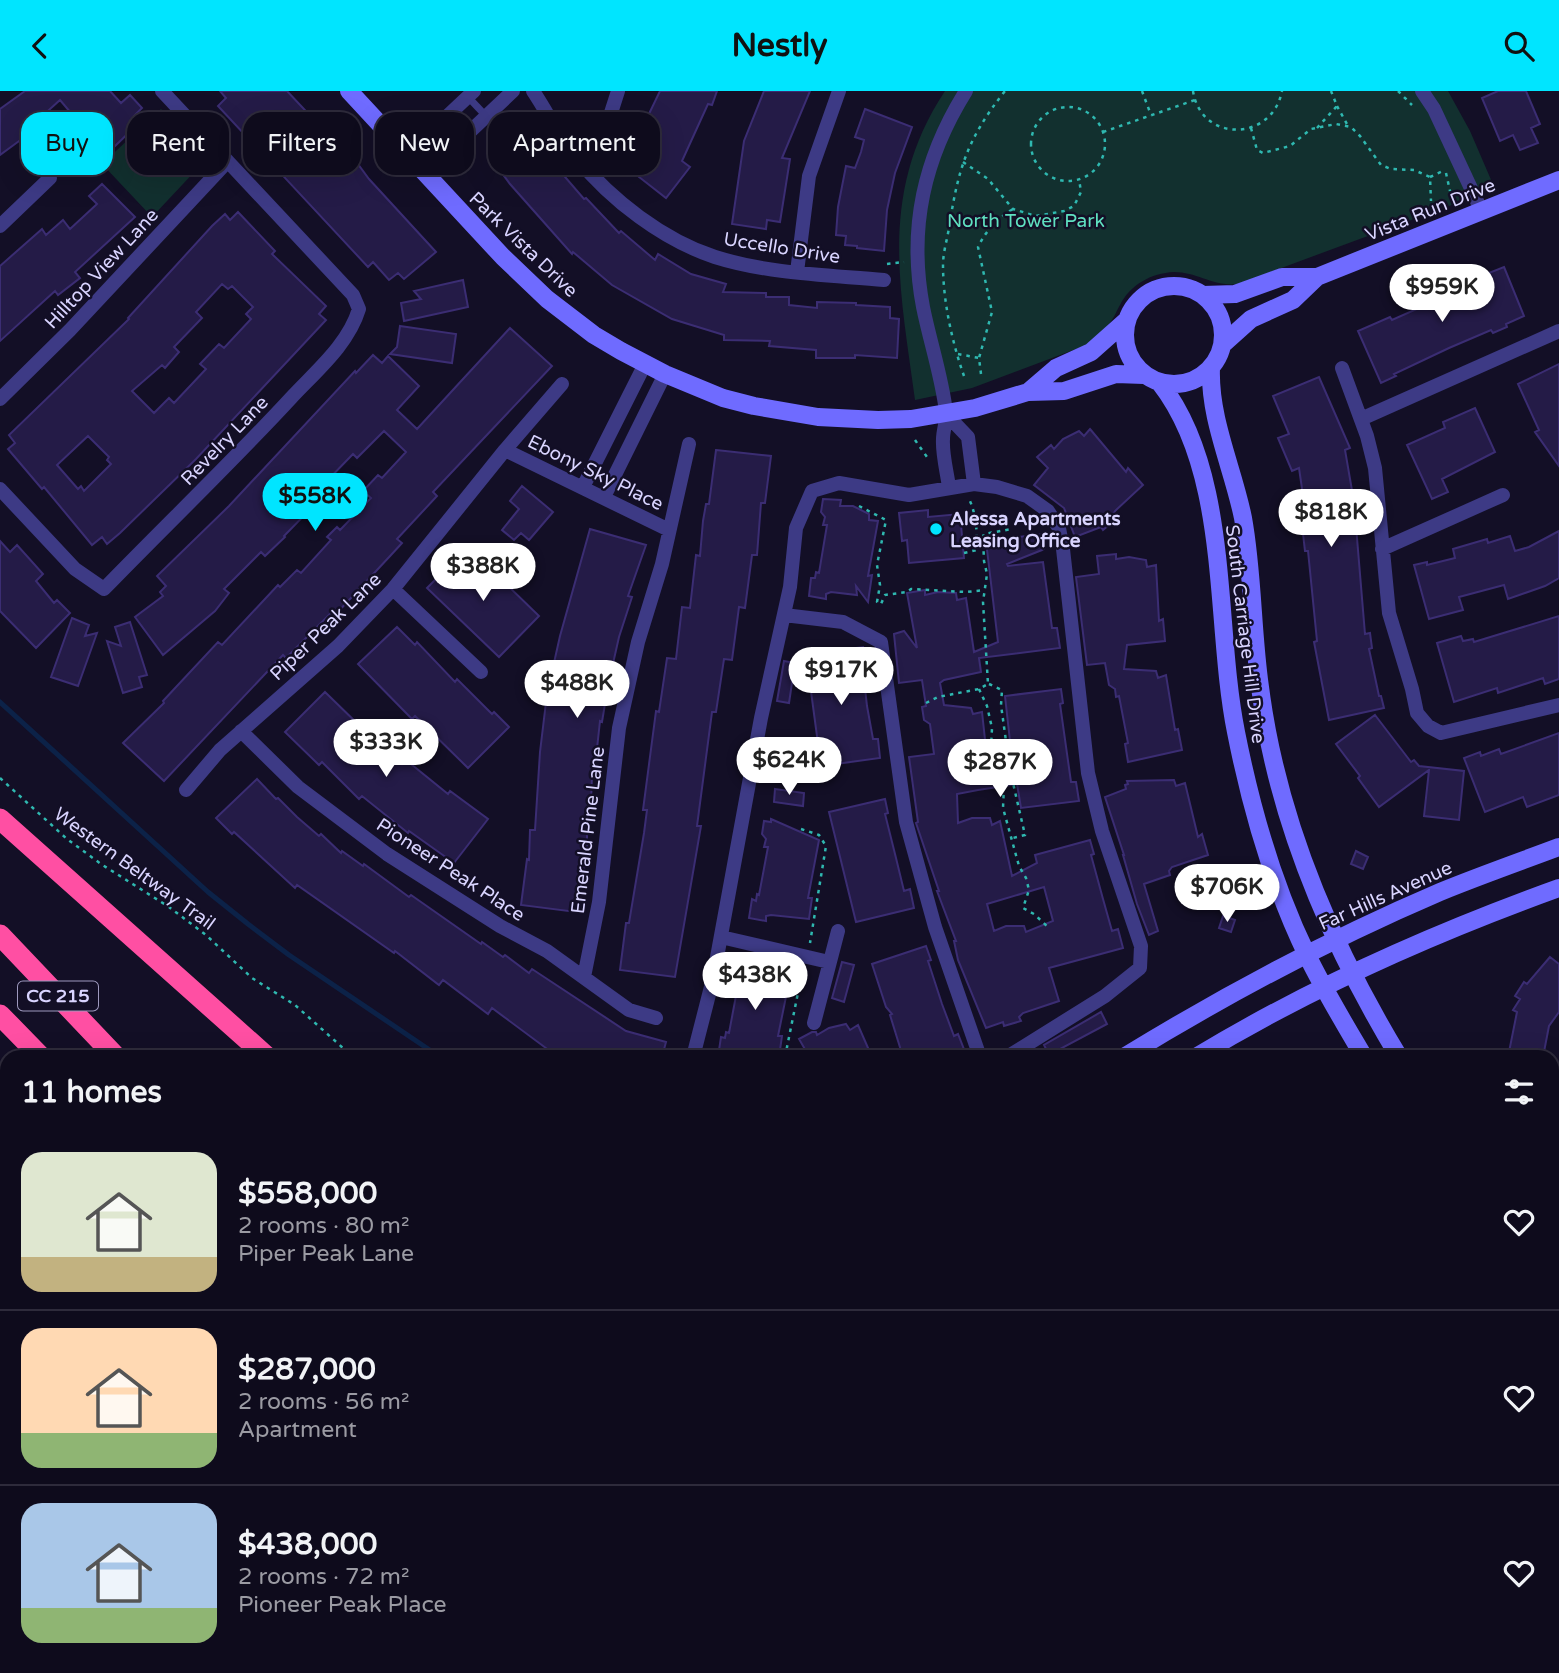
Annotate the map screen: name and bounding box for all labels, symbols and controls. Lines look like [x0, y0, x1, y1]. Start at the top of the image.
icon: back [21, 27, 59, 65]
text: Nestly [732, 27, 827, 65]
icon: search [1500, 27, 1538, 65]
chip: Buy [21, 112, 113, 175]
chip: Rent [127, 112, 229, 175]
chip: Filters [243, 112, 361, 175]
chip: New [375, 112, 474, 175]
chip: Apartment [488, 112, 660, 175]
street label: Vista Run Drive [1362, 174, 1498, 246]
street label: Park Vista Drive [465, 187, 582, 302]
street label: Hilltop View Lane [40, 204, 163, 333]
park label: North Tower Park [947, 210, 1105, 232]
street label: Uccello Drive [722, 228, 842, 268]
pin: $959K [1393, 265, 1491, 324]
text: $959K [1406, 273, 1478, 301]
street label: Revelry Lane [177, 391, 273, 490]
street label: Ebony Sky Place [524, 431, 667, 515]
pin: $558K [266, 473, 364, 533]
text: $558K [279, 482, 351, 510]
pin: $818K [1282, 489, 1380, 549]
text: $818K [1295, 498, 1367, 526]
place label: Alessa Apartments Leasing Office [950, 508, 1121, 553]
marker: Alessa Apartments Leasing Office [928, 521, 944, 537]
street label: South Carriage Hill Drive [1221, 523, 1269, 745]
pin: $388K [434, 543, 532, 603]
text: $388K [447, 552, 519, 580]
street label: Piper Peak Lane [266, 568, 386, 685]
pin: $917K [792, 647, 890, 707]
text: $917K [805, 656, 877, 684]
pin: $488K [528, 661, 626, 720]
text: $488K [541, 669, 613, 697]
pin: $333K [337, 719, 435, 779]
text: $333K [350, 728, 422, 756]
pin: $624K [740, 737, 838, 797]
pin: $287K [951, 739, 1049, 799]
street label: Emerald Pine Lane [567, 745, 609, 915]
text: $624K [753, 746, 825, 774]
text: $287K [964, 748, 1036, 776]
street label: Western Beltway Trail [49, 803, 219, 935]
street label: Pioneer Peak Place [372, 814, 529, 926]
street label: Far Hills Avenue [1315, 857, 1455, 935]
pin: $706K [1178, 865, 1276, 924]
text: $706K [1191, 873, 1263, 901]
pin: $438K [706, 953, 804, 1012]
text: $438K [719, 961, 791, 989]
road number: CC 215 [18, 981, 98, 1011]
icon: filters [1500, 1073, 1538, 1111]
text: 11 homes [21, 1074, 162, 1111]
text: $558,000 [238, 1175, 377, 1212]
icon: home [77, 1180, 161, 1264]
icon: heart [1500, 1203, 1538, 1241]
text: 2 rooms · 80 m² [238, 1212, 409, 1240]
text: Piper Peak Lane [238, 1240, 414, 1268]
text: $287,000 [238, 1351, 376, 1388]
icon: home [77, 1356, 161, 1440]
icon: heart [1500, 1379, 1538, 1417]
text: 2 rooms · 56 m² [238, 1388, 409, 1416]
text: Apartment [238, 1416, 357, 1444]
text: $438,000 [238, 1526, 377, 1563]
icon: home [77, 1531, 161, 1615]
icon: heart [1500, 1554, 1538, 1592]
text: 2 rooms · 72 m² [238, 1563, 409, 1591]
text: Pioneer Peak Place [238, 1591, 447, 1619]

